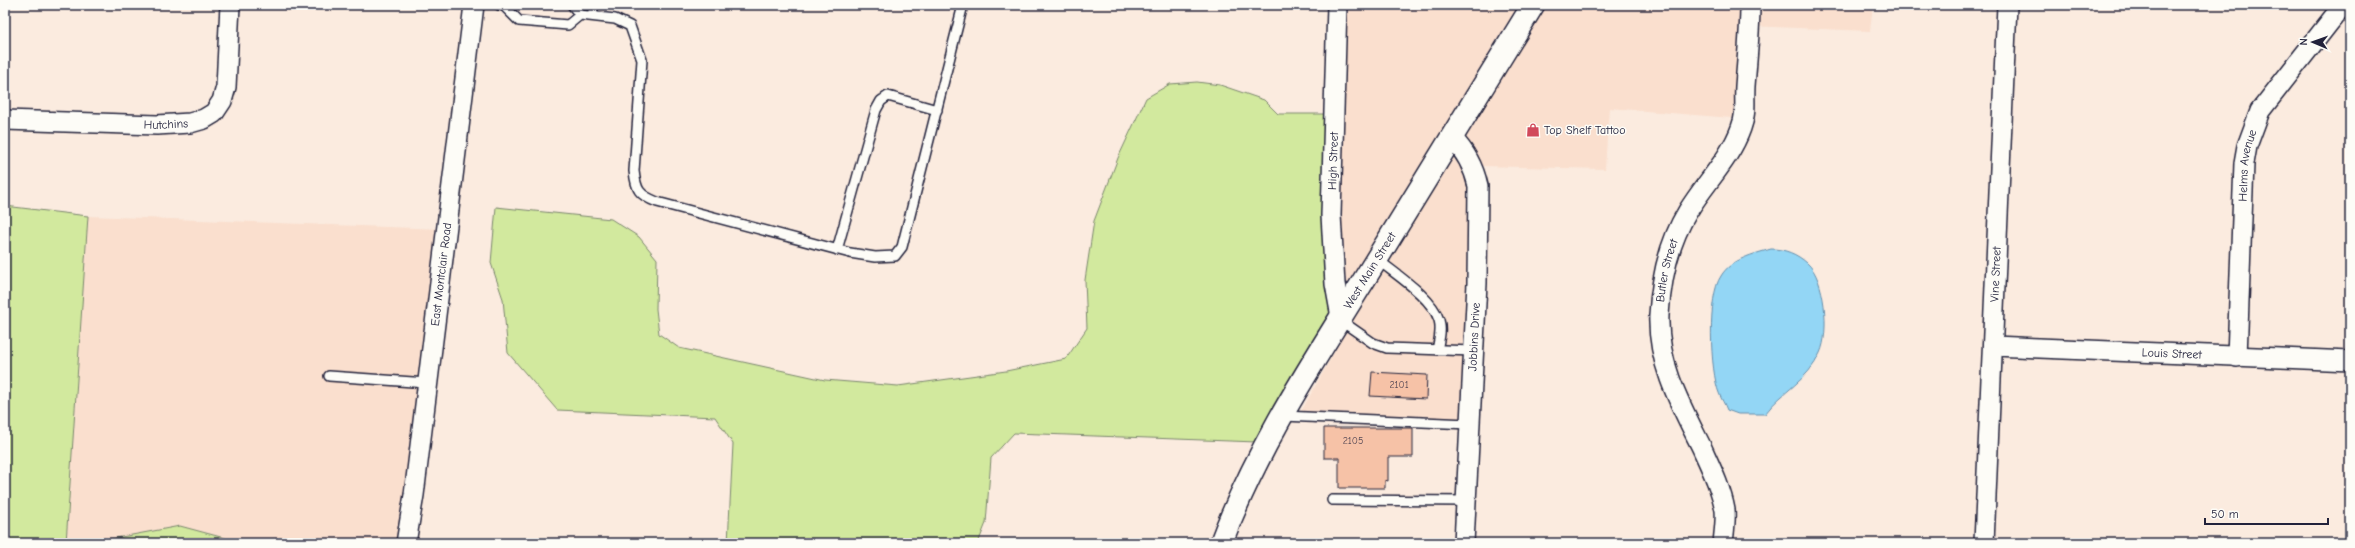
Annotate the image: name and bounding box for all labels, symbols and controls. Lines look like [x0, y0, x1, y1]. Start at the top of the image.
north arrow [2293, 22, 2333, 62]
text: N [2297, 38, 2310, 45]
street label: Hutchins [143, 116, 189, 132]
shop icon: Top Shelf Tattoo [1525, 122, 1541, 138]
place label: Top Shelf Tattoo [1544, 123, 1625, 137]
street label: Helms Avenue [2236, 128, 2259, 202]
street label: High Street [1325, 131, 1341, 190]
street label: East Montclair Road [428, 222, 454, 327]
street label: West Main Street [1341, 229, 1399, 312]
street label: Butler Street [1653, 236, 1681, 303]
street label: Vine Street [1987, 245, 2004, 302]
street label: Jobbins Drive [1465, 302, 1483, 372]
street label: Louis Street [2142, 345, 2203, 362]
house number: 2101 [1389, 379, 1409, 391]
house number: 2105 [1343, 435, 1363, 447]
scale bar [2205, 500, 2328, 526]
text: 50 m [2211, 507, 2239, 521]

